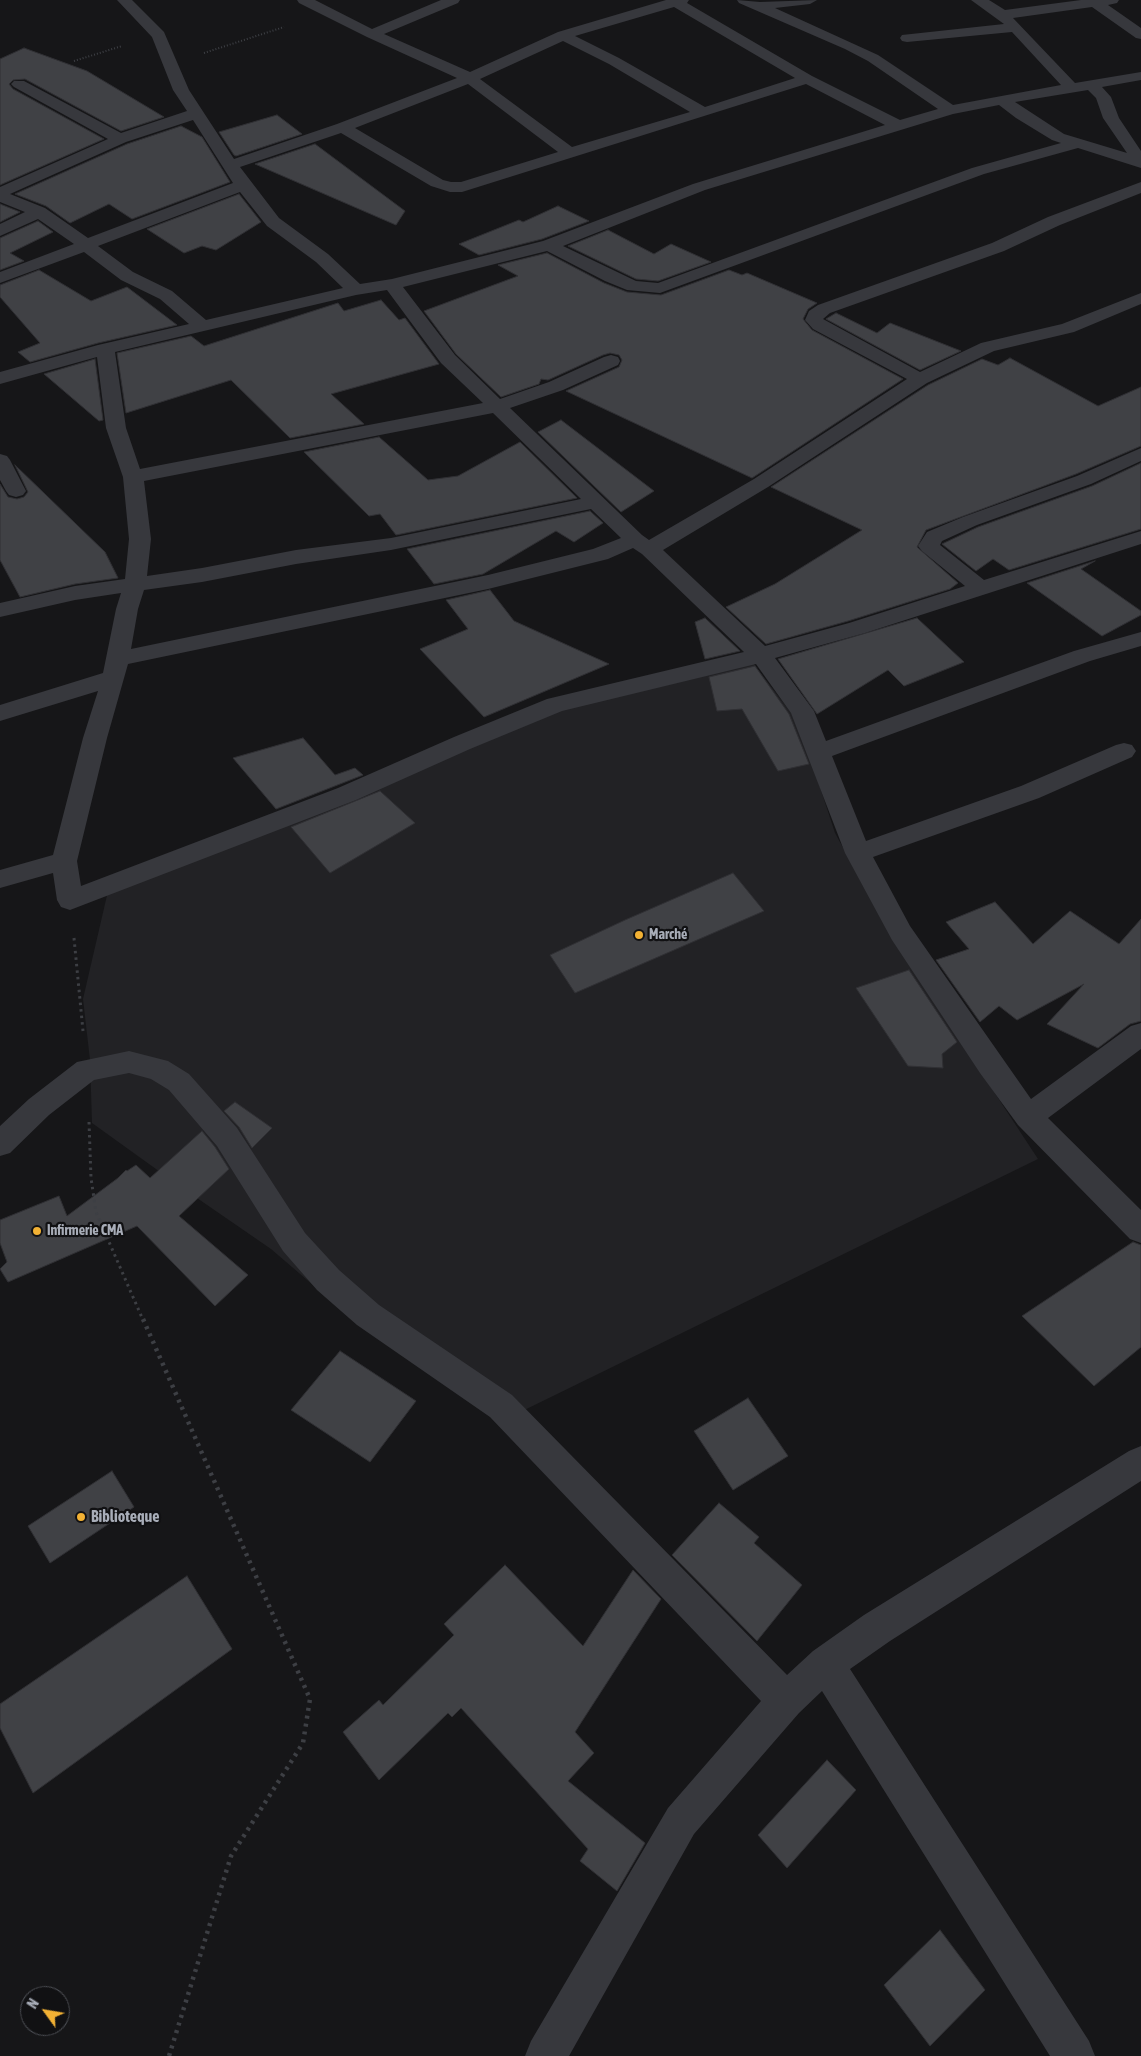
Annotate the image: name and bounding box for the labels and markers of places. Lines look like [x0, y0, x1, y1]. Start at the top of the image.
place label: Marché [649, 927, 687, 943]
marker: Marché [633, 929, 645, 941]
place label: Infirmerie CMA [47, 1223, 123, 1239]
marker: Infirmerie CMA [31, 1225, 43, 1237]
place label: Biblioteque [91, 1507, 159, 1527]
marker: Biblioteque [75, 1511, 87, 1523]

